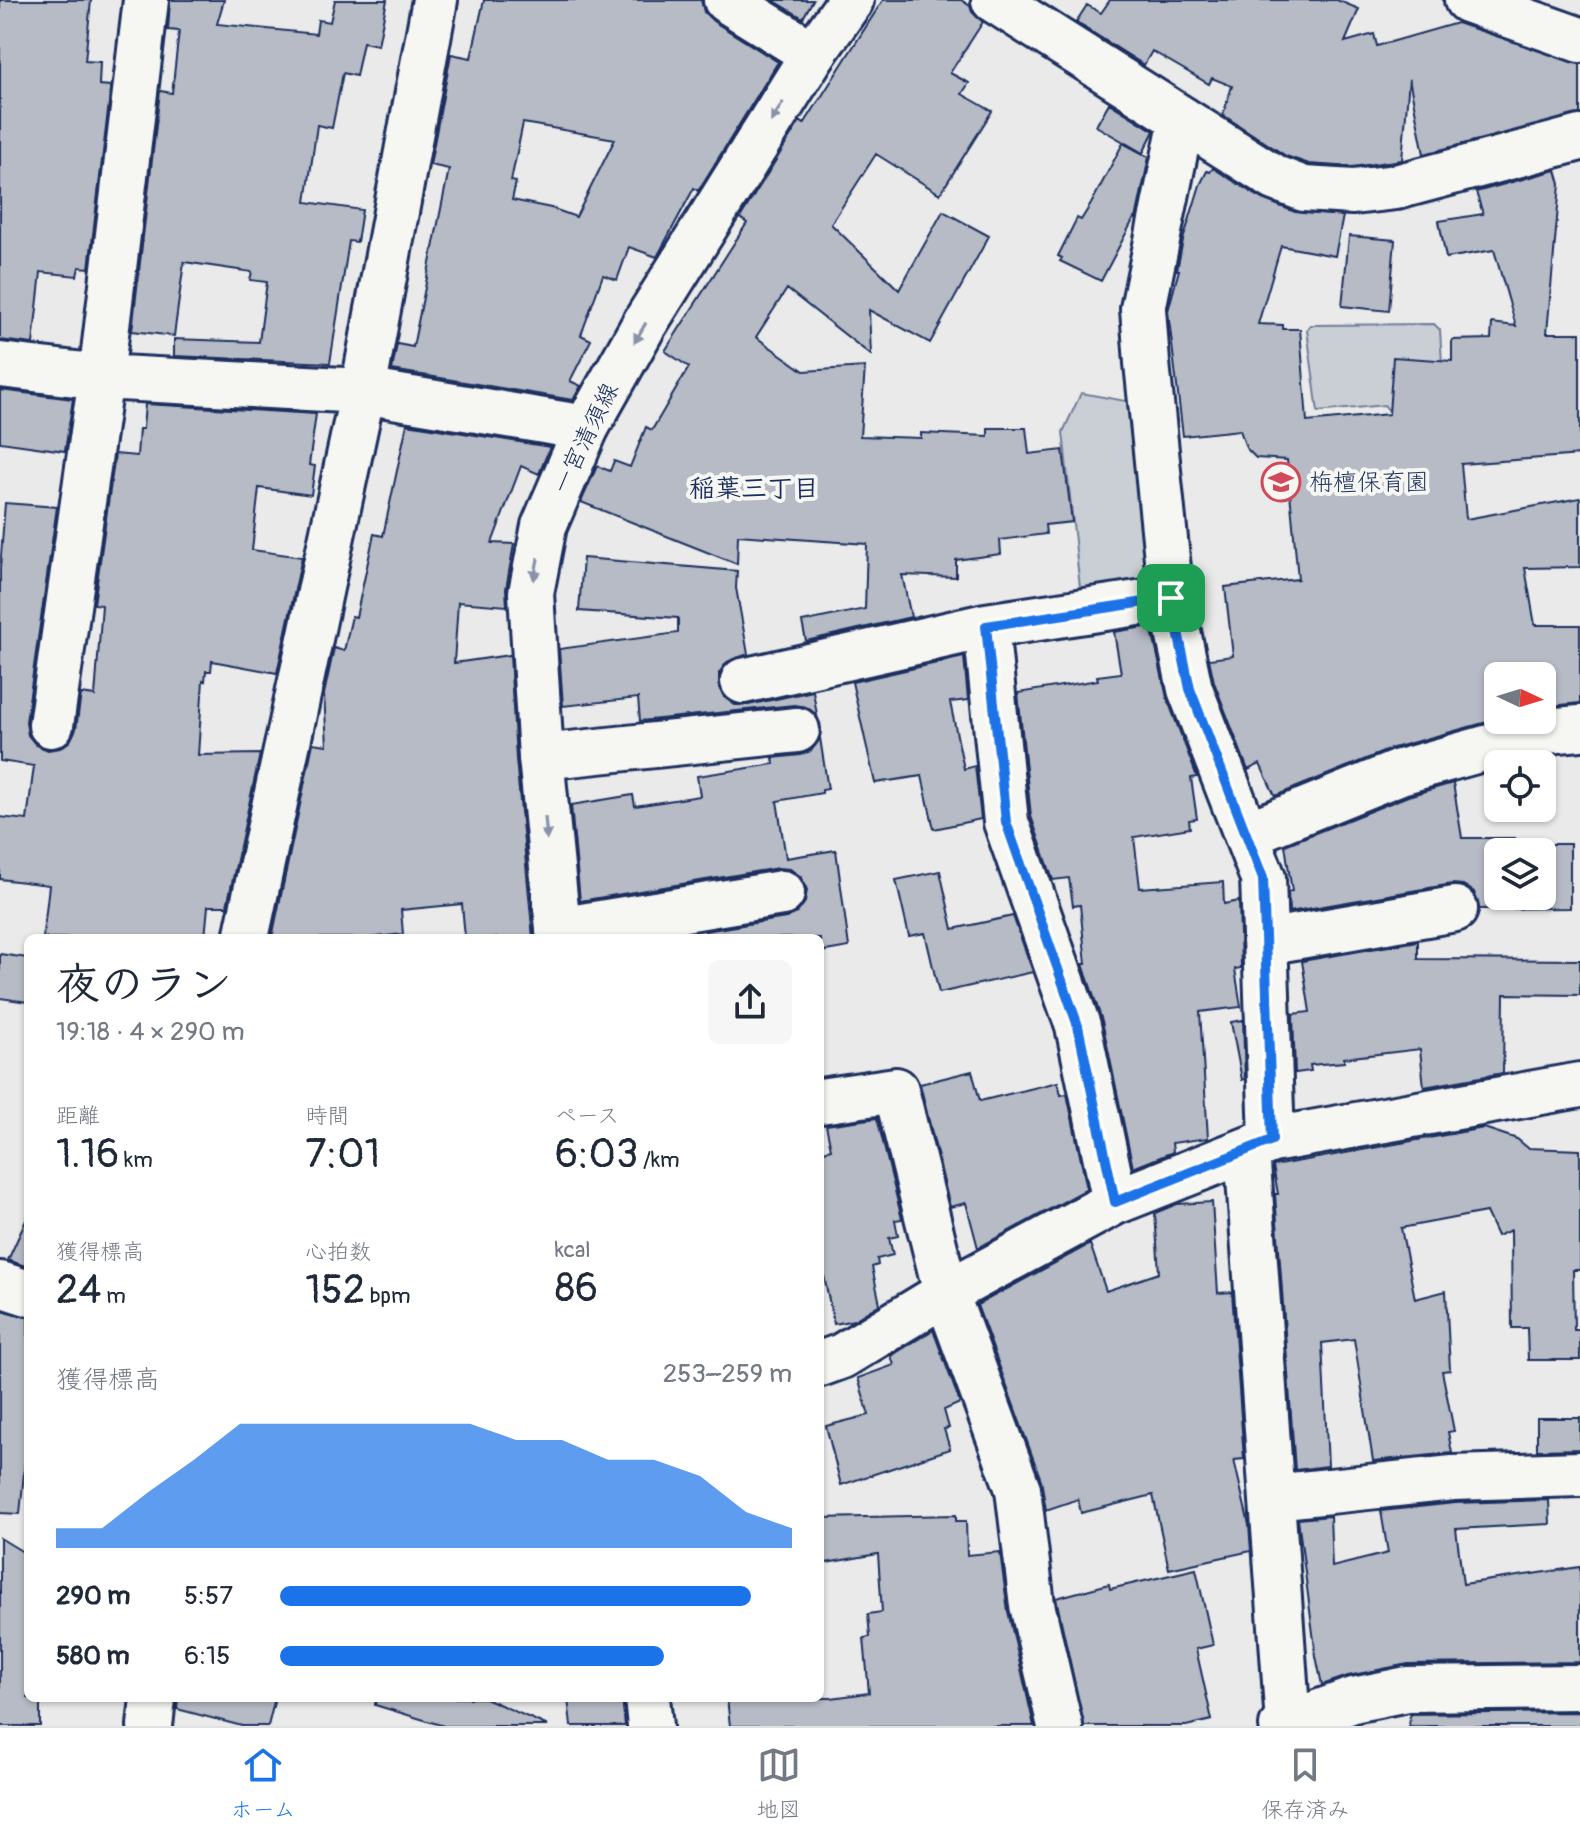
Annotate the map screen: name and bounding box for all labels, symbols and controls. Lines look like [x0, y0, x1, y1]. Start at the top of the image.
one-way arrow [771, 101, 785, 123]
one-way arrow [633, 322, 647, 344]
street label: 一宮清須線 [546, 378, 625, 499]
school or university icon: 栴檀保育園 [1260, 461, 1302, 503]
place label: 栴檀保育園 [1309, 468, 1429, 497]
district label: 稲葉三丁目 [689, 473, 819, 505]
one-way arrow [529, 557, 541, 582]
pin [1137, 564, 1205, 632]
icon: arrive [1149, 576, 1193, 620]
north arrow [1484, 662, 1556, 734]
map controls [1484, 662, 1556, 910]
button: locate [1484, 750, 1556, 822]
one-way arrow [540, 816, 553, 841]
button: layers [1484, 838, 1556, 910]
text: 夜のラン [56, 958, 232, 1013]
button: share [708, 960, 792, 1044]
text: 19:18 · 4 × 290 m [56, 1016, 245, 1048]
text: 距離 [56, 1102, 100, 1130]
text: 時間 [305, 1102, 349, 1130]
text: ペース [555, 1102, 619, 1130]
text: 1.16 [56, 1130, 119, 1179]
text: 7:01 [305, 1130, 380, 1179]
text: 6:03 [555, 1130, 638, 1179]
text: km [119, 1146, 153, 1174]
text: /km [638, 1146, 680, 1174]
text: kcal [555, 1236, 590, 1264]
text: 獲得標高 [56, 1238, 144, 1266]
text: 心拍数 [305, 1238, 371, 1266]
text: 86 [555, 1264, 598, 1313]
text: 24 [56, 1266, 102, 1315]
text: 152 [305, 1266, 365, 1315]
text: m [102, 1282, 126, 1310]
text: bpm [365, 1282, 411, 1310]
text: 253–259 m [663, 1358, 792, 1390]
text: 獲得標高 [56, 1364, 160, 1396]
text: 290 m [56, 1580, 130, 1612]
text: 5:57 [184, 1580, 233, 1612]
text: 580 m [56, 1640, 130, 1672]
text: 6:15 [184, 1640, 230, 1672]
tab: ホーム [230, 1743, 296, 1824]
tab: 地図 [757, 1743, 801, 1824]
tab: 保存済み [1261, 1743, 1350, 1824]

